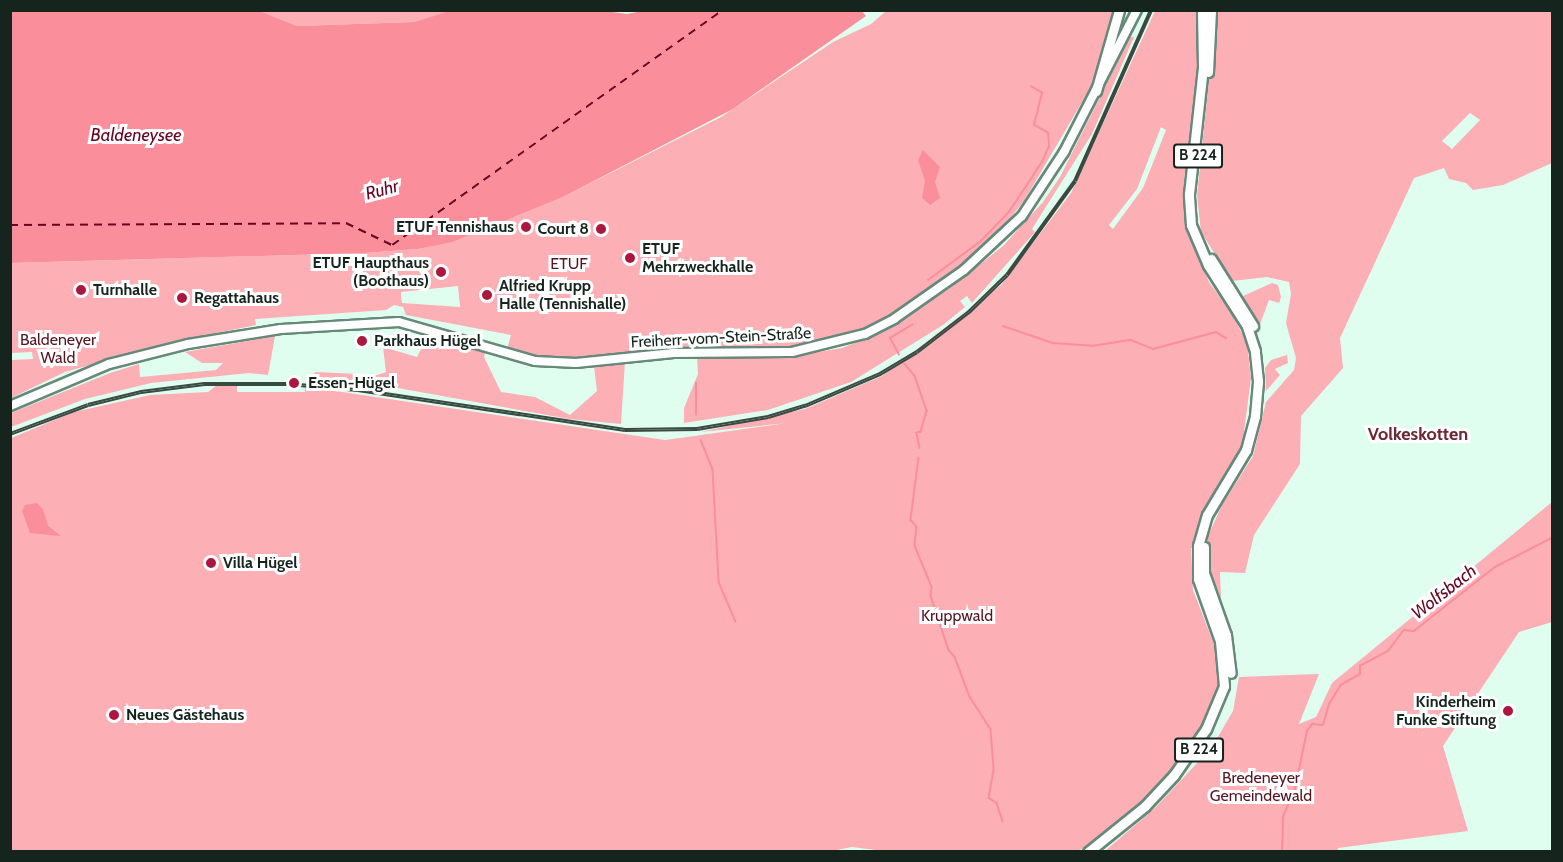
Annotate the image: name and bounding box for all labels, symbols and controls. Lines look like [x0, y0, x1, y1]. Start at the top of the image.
water label: Baldeneysee [91, 124, 181, 146]
road number: B 224 [1172, 144, 1224, 168]
water label: Ruhr [363, 175, 401, 205]
place label: ETUF Tennishaus [396, 217, 514, 237]
place label: Court 8 [537, 219, 589, 239]
marker: ETUF Tennishaus [519, 220, 533, 234]
marker: Court 8 [594, 222, 608, 236]
place label: ETUF Mehrzweckhalle [642, 239, 753, 277]
marker: ETUF Mehrzweckhalle [623, 251, 637, 265]
place label: ETUF Haupthaus (Boothaus) [312, 253, 429, 291]
park label: ETUF [550, 254, 588, 274]
marker: ETUF Haupthaus (Boothaus) [434, 265, 448, 279]
place label: Alfried Krupp Halle (Tennishalle) [499, 276, 626, 314]
place label: Turnhalle [93, 280, 157, 300]
marker: Turnhalle [74, 283, 88, 297]
place label: Regattahaus [194, 288, 279, 308]
marker: Alfried Krupp Halle (Tennishalle) [480, 288, 494, 302]
marker: Regattahaus [175, 291, 189, 305]
street label: Freiherr-vom-Stein-Straße [630, 324, 812, 352]
park label: Baldeneyer Wald [20, 330, 96, 368]
place label: Parkhaus Hügel [374, 331, 481, 351]
marker: Parkhaus Hügel [355, 334, 369, 348]
place label: Essen-Hügel [308, 373, 395, 393]
marker: Essen-Hügel [285, 374, 303, 392]
district label: Volkeskotten [1368, 423, 1468, 445]
place label: Villa Hügel [223, 553, 297, 573]
marker: Villa Hügel [204, 556, 218, 570]
water label: Wolfsbach [1407, 560, 1481, 624]
park label: Kruppwald [921, 606, 993, 626]
place label: Kinderheim Funke Stiftung [1396, 692, 1496, 730]
marker: Kinderheim Funke Stiftung [1501, 704, 1515, 718]
place label: Neues Gästehaus [126, 705, 244, 725]
marker: Neues Gästehaus [107, 708, 121, 722]
road number: B 224 [1174, 738, 1224, 762]
park label: Bredeneyer Gemeindewald [1210, 768, 1312, 806]

